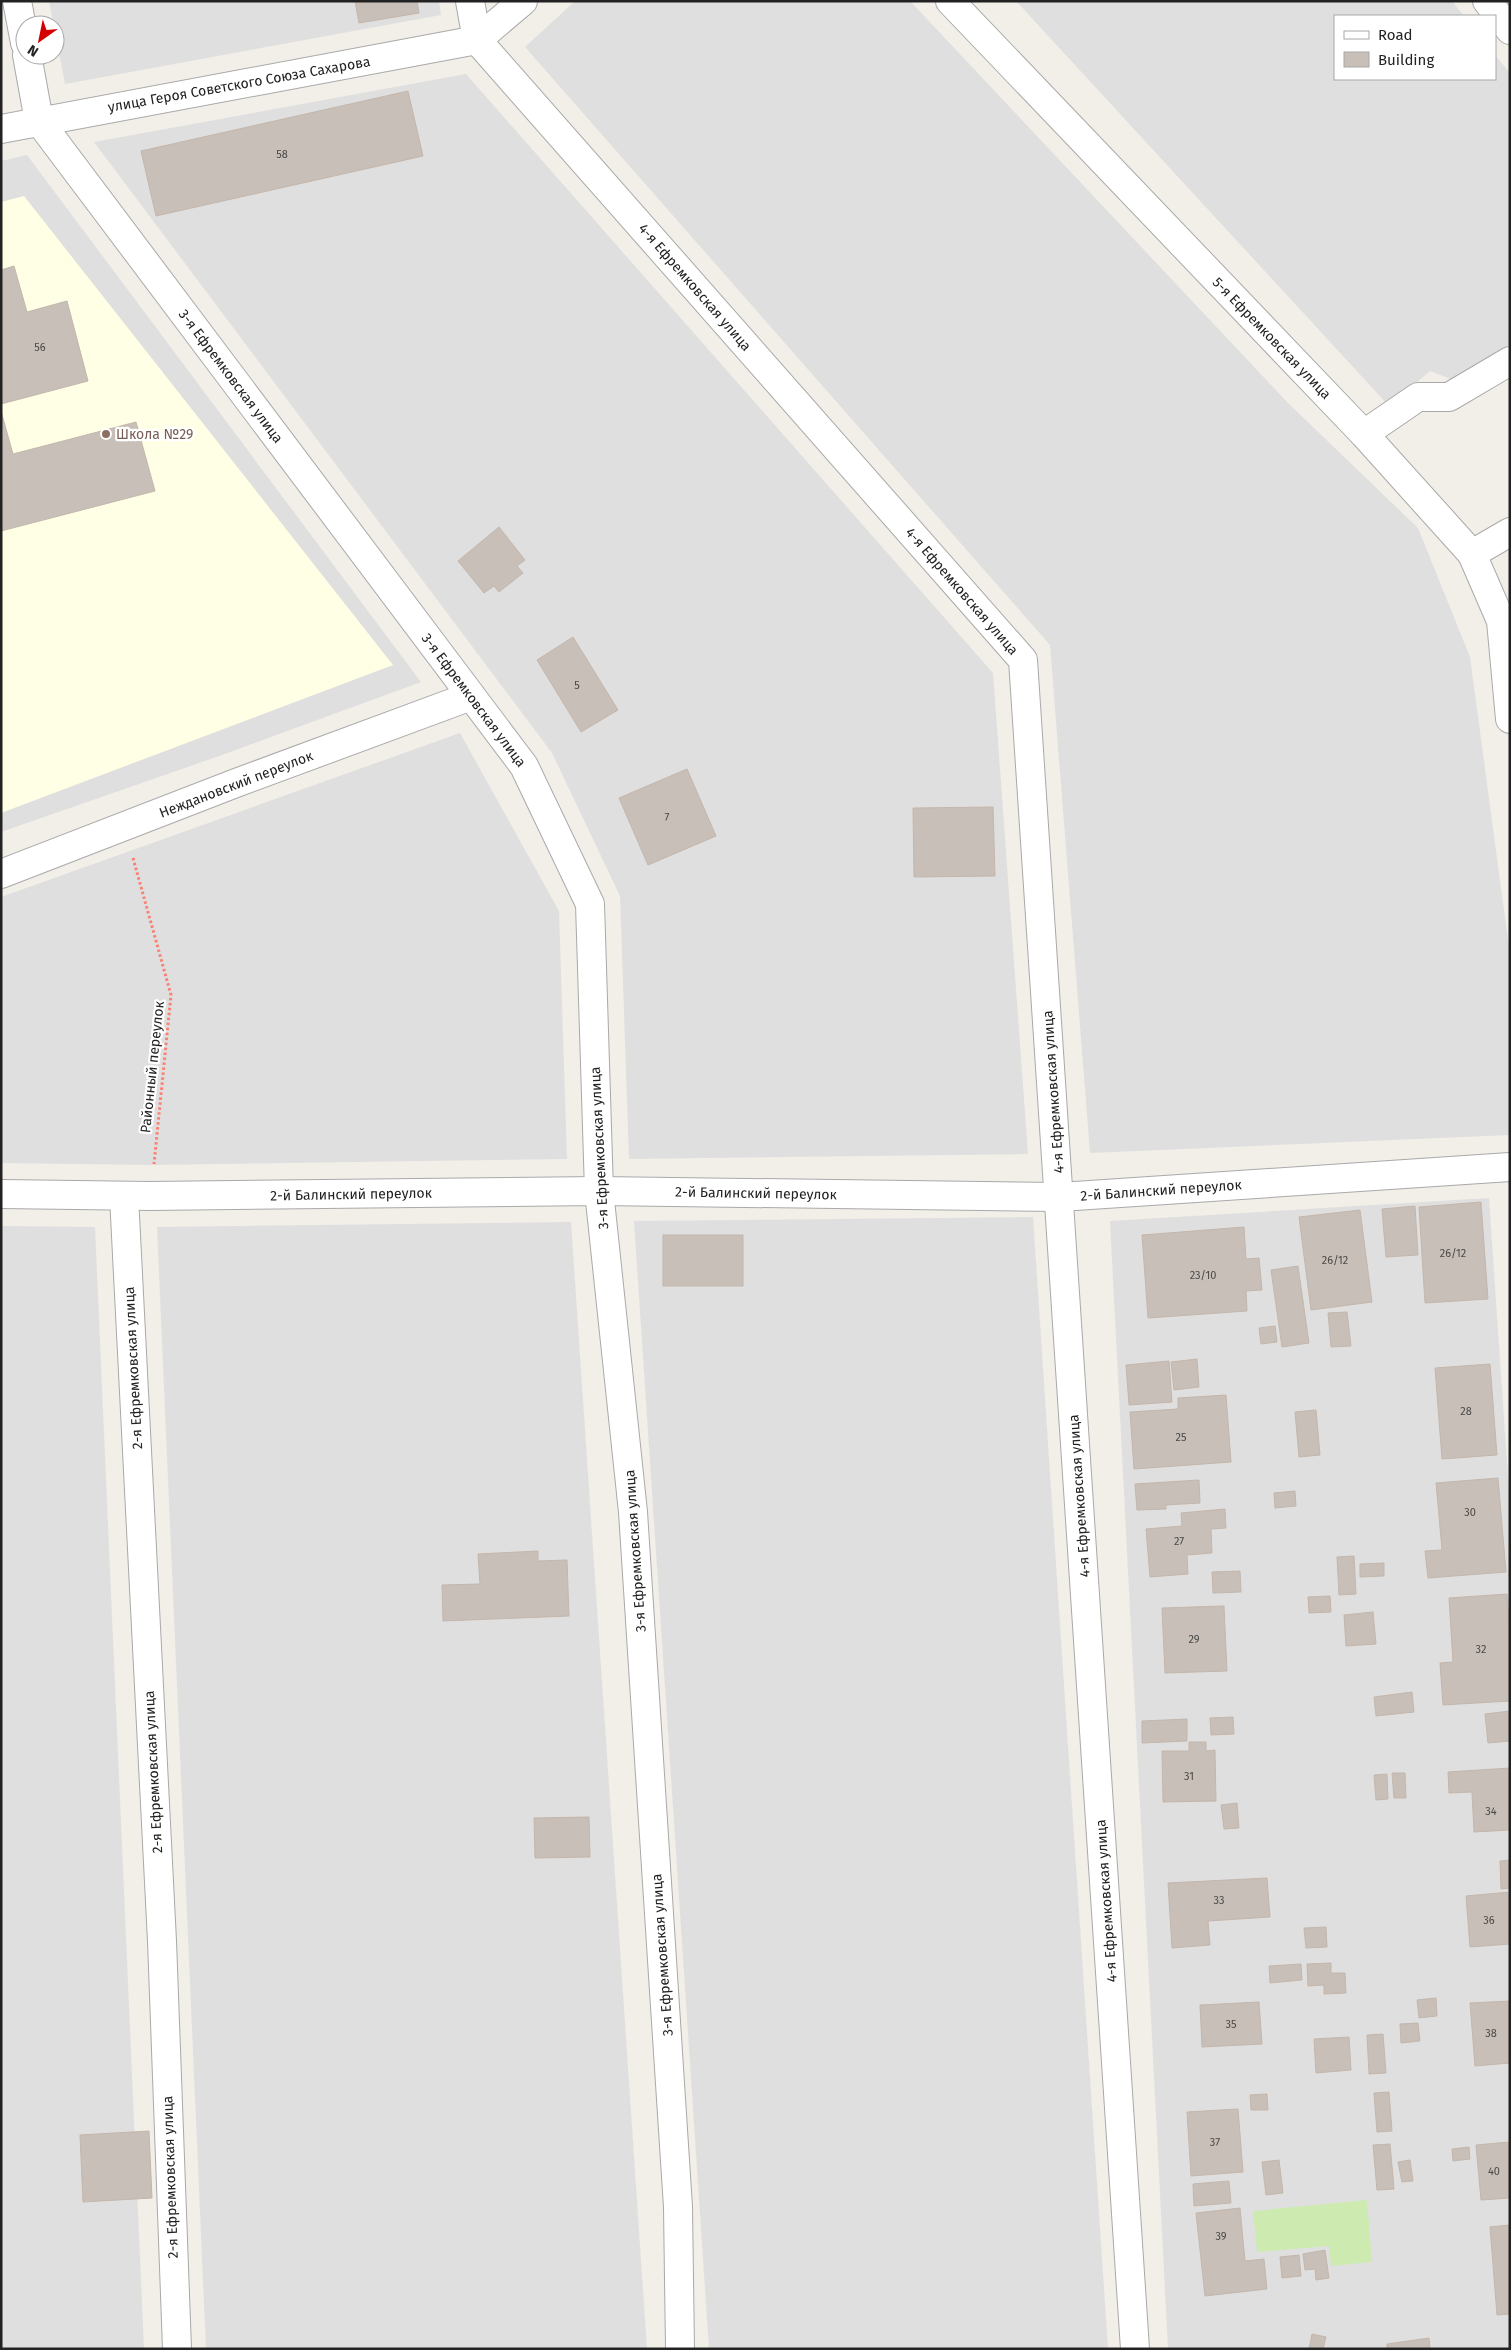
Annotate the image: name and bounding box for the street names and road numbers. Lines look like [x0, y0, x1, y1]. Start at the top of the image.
street label: улица Героя Советского Союза Сахарова [107, 53, 372, 116]
street label: 4-я Ефремковская улица [635, 220, 755, 355]
street label: 5-я Ефремковская улица [1209, 274, 1334, 403]
street label: 3-я Ефремковская улица [175, 306, 286, 446]
street label: 4-я Ефремковская улица [902, 524, 1022, 659]
street label: 3-я Ефремковская улица [418, 630, 529, 770]
street label: Неждановский переулок [157, 747, 316, 822]
street label: Районный переулок [137, 1000, 168, 1134]
street label: 4-я Ефремковская улица [1039, 1010, 1068, 1174]
street label: 3-я Ефремковская улица [587, 1066, 612, 1230]
street label: 2-й Балинский переулок [1080, 1176, 1243, 1205]
street label: 2-й Балинский переулок [675, 1184, 838, 1203]
street label: 2-й Балинский переулок [270, 1185, 433, 1204]
street label: 2-я Ефремковская улица [121, 1286, 146, 1450]
street label: 4-я Ефремковская улица [1065, 1414, 1094, 1578]
street label: 3-я Ефремковская улица [621, 1469, 650, 1633]
street label: 2-я Ефремковская улица [141, 1690, 166, 1854]
street label: 4-я Ефремковская улица [1092, 1819, 1121, 1983]
street label: 3-я Ефремковская улица [648, 1873, 677, 2037]
street label: 2-я Ефремковская улица [159, 2095, 182, 2259]

